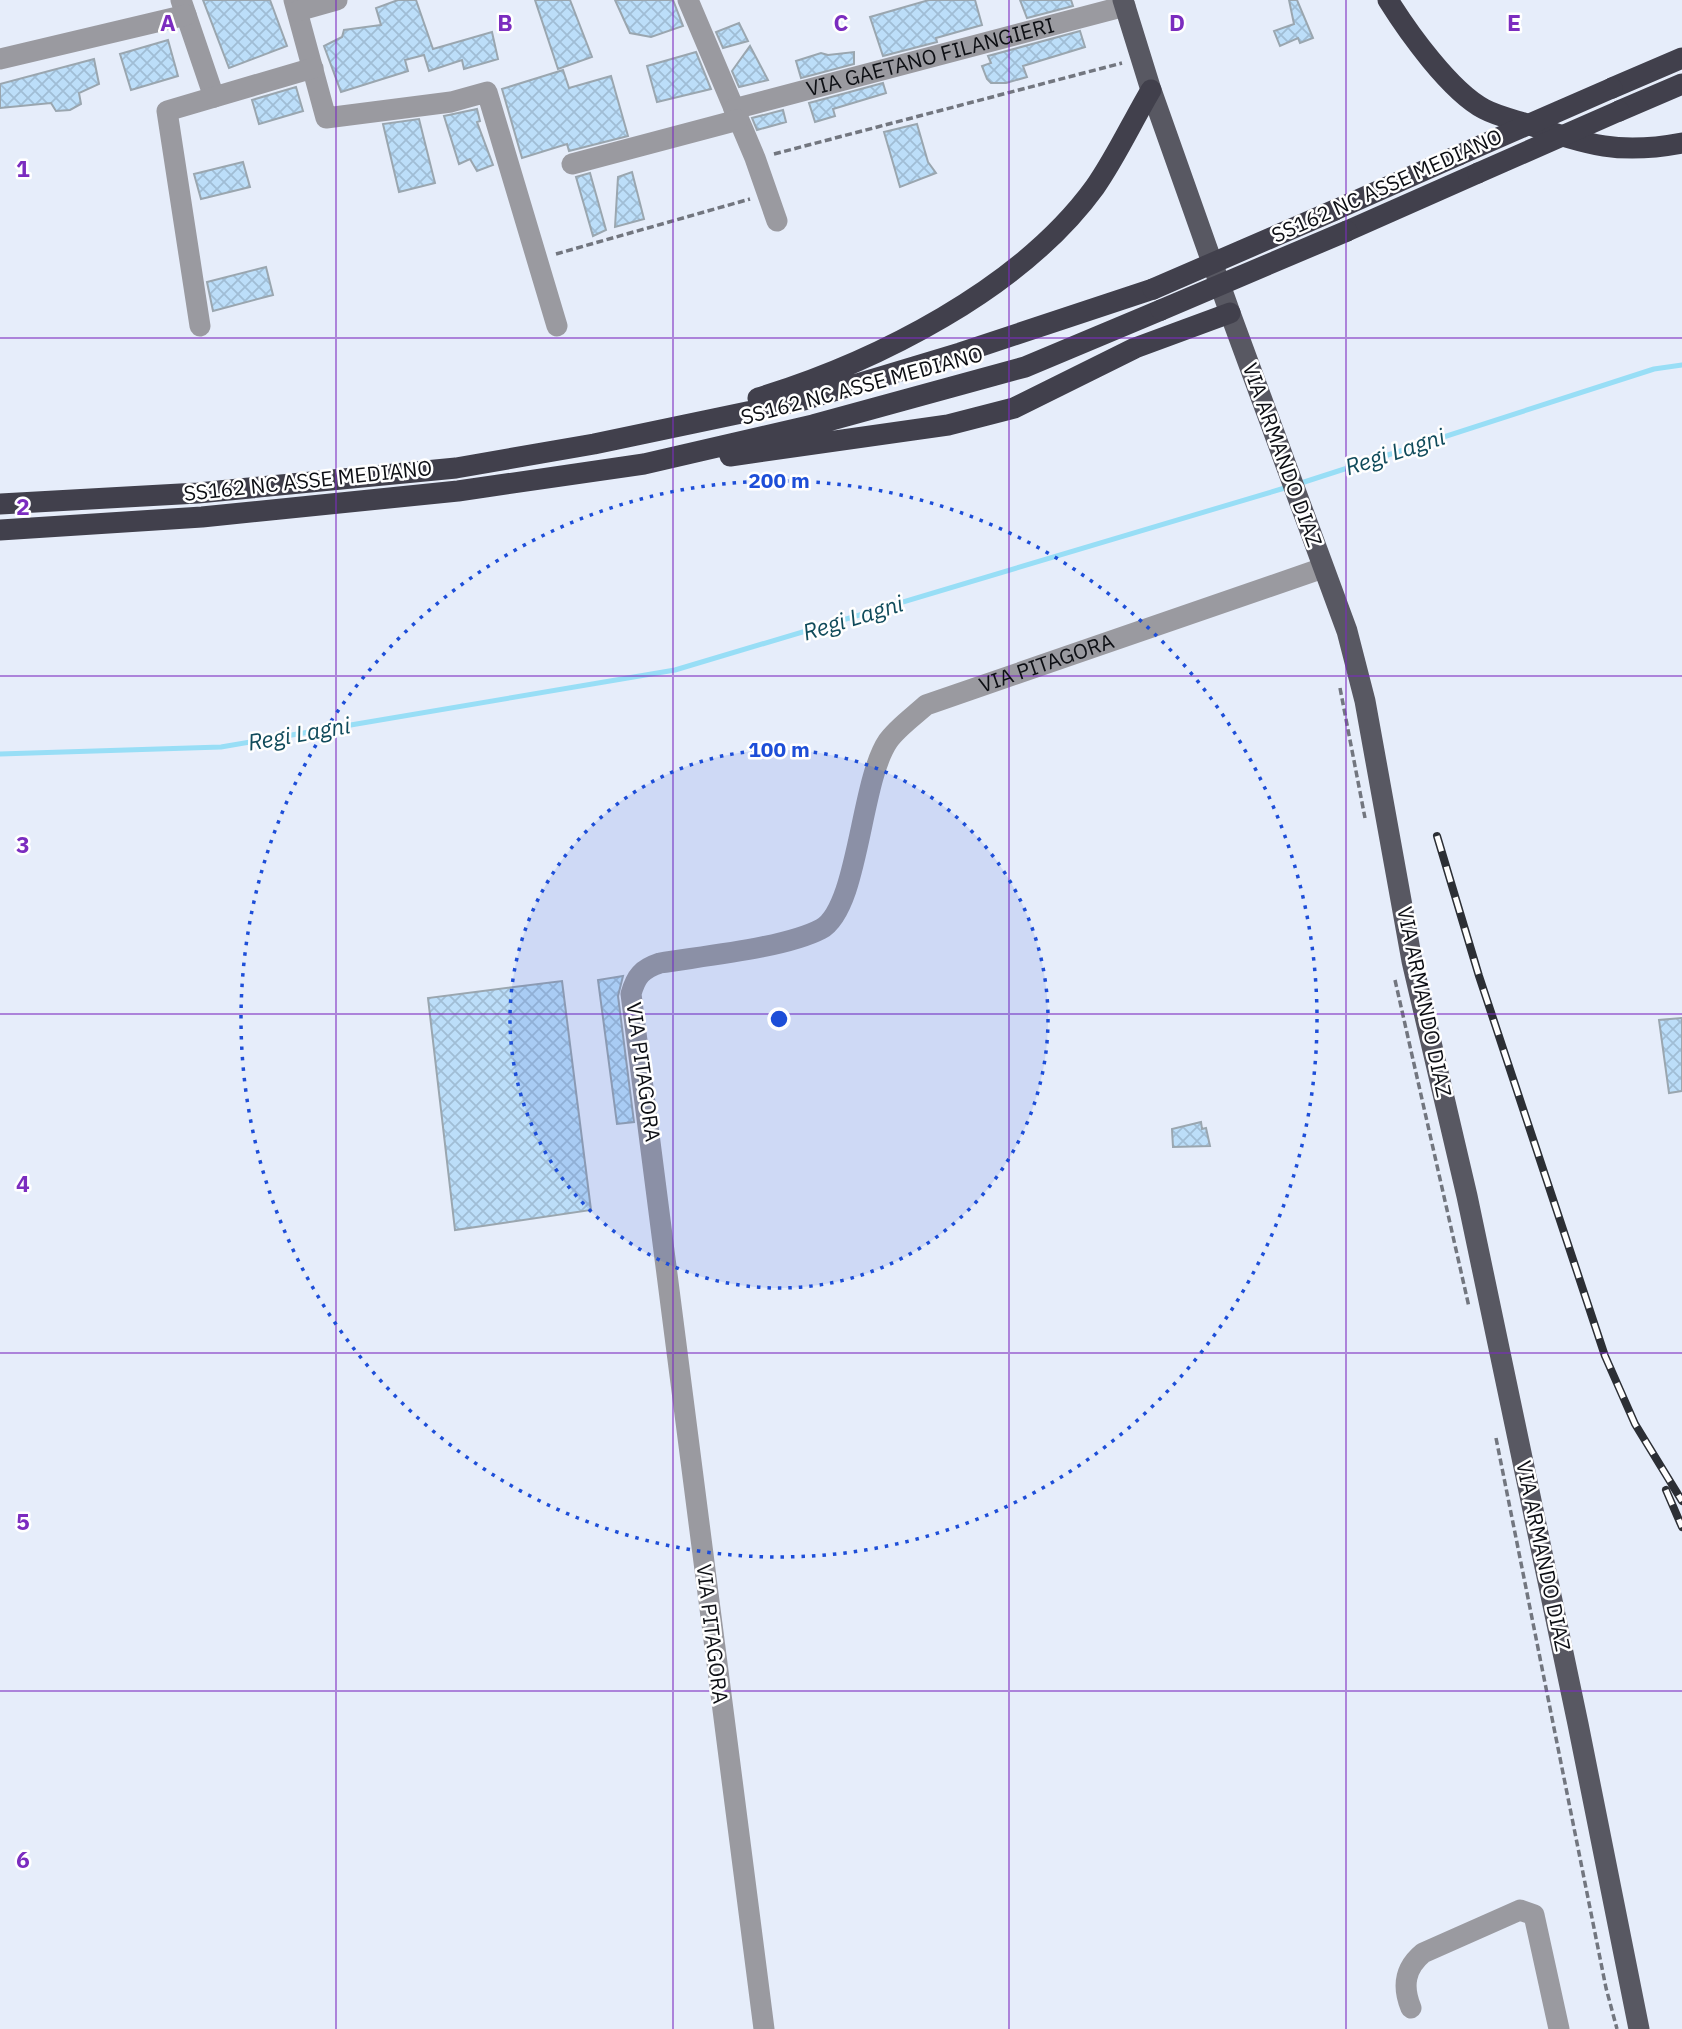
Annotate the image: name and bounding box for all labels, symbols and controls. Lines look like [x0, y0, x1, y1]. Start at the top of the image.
text: A [160, 7, 176, 37]
text: B [497, 7, 513, 37]
text: C [834, 7, 849, 37]
text: D [1169, 7, 1185, 37]
text: E [1507, 7, 1521, 37]
street label: VIA GAETANO FILANGIERI [803, 10, 1057, 102]
street label: SS162 NC ASSE MEDIANO [1267, 122, 1506, 249]
text: 1 [16, 153, 30, 183]
street label: SS162 NC ASSE MEDIANO [738, 339, 986, 431]
street label: VIA ARMANDO DIAZ [1237, 359, 1329, 551]
water label: Regi Lagni [1341, 420, 1449, 481]
street label: SS162 NC ASSE MEDIANO [182, 453, 433, 507]
text: 200 m [748, 466, 810, 494]
text: 2 [16, 491, 30, 521]
water label: Regi Lagni [799, 587, 907, 647]
street label: VIA PITAGORA [975, 626, 1117, 699]
water label: Regi Lagni [245, 709, 353, 757]
text: 100 m [748, 735, 810, 763]
text: 3 [16, 829, 30, 859]
street label: VIA ARMANDO DIAZ [1391, 904, 1459, 1100]
street label: VIA PITAGORA [620, 1000, 668, 1143]
centre of rings [767, 1007, 791, 1031]
text: 4 [16, 1168, 30, 1198]
street label: VIA ARMANDO DIAZ [1510, 1458, 1578, 1654]
text: 5 [16, 1506, 30, 1536]
street label: VIA PITAGORA [691, 1562, 735, 1705]
text: 6 [16, 1844, 30, 1874]

